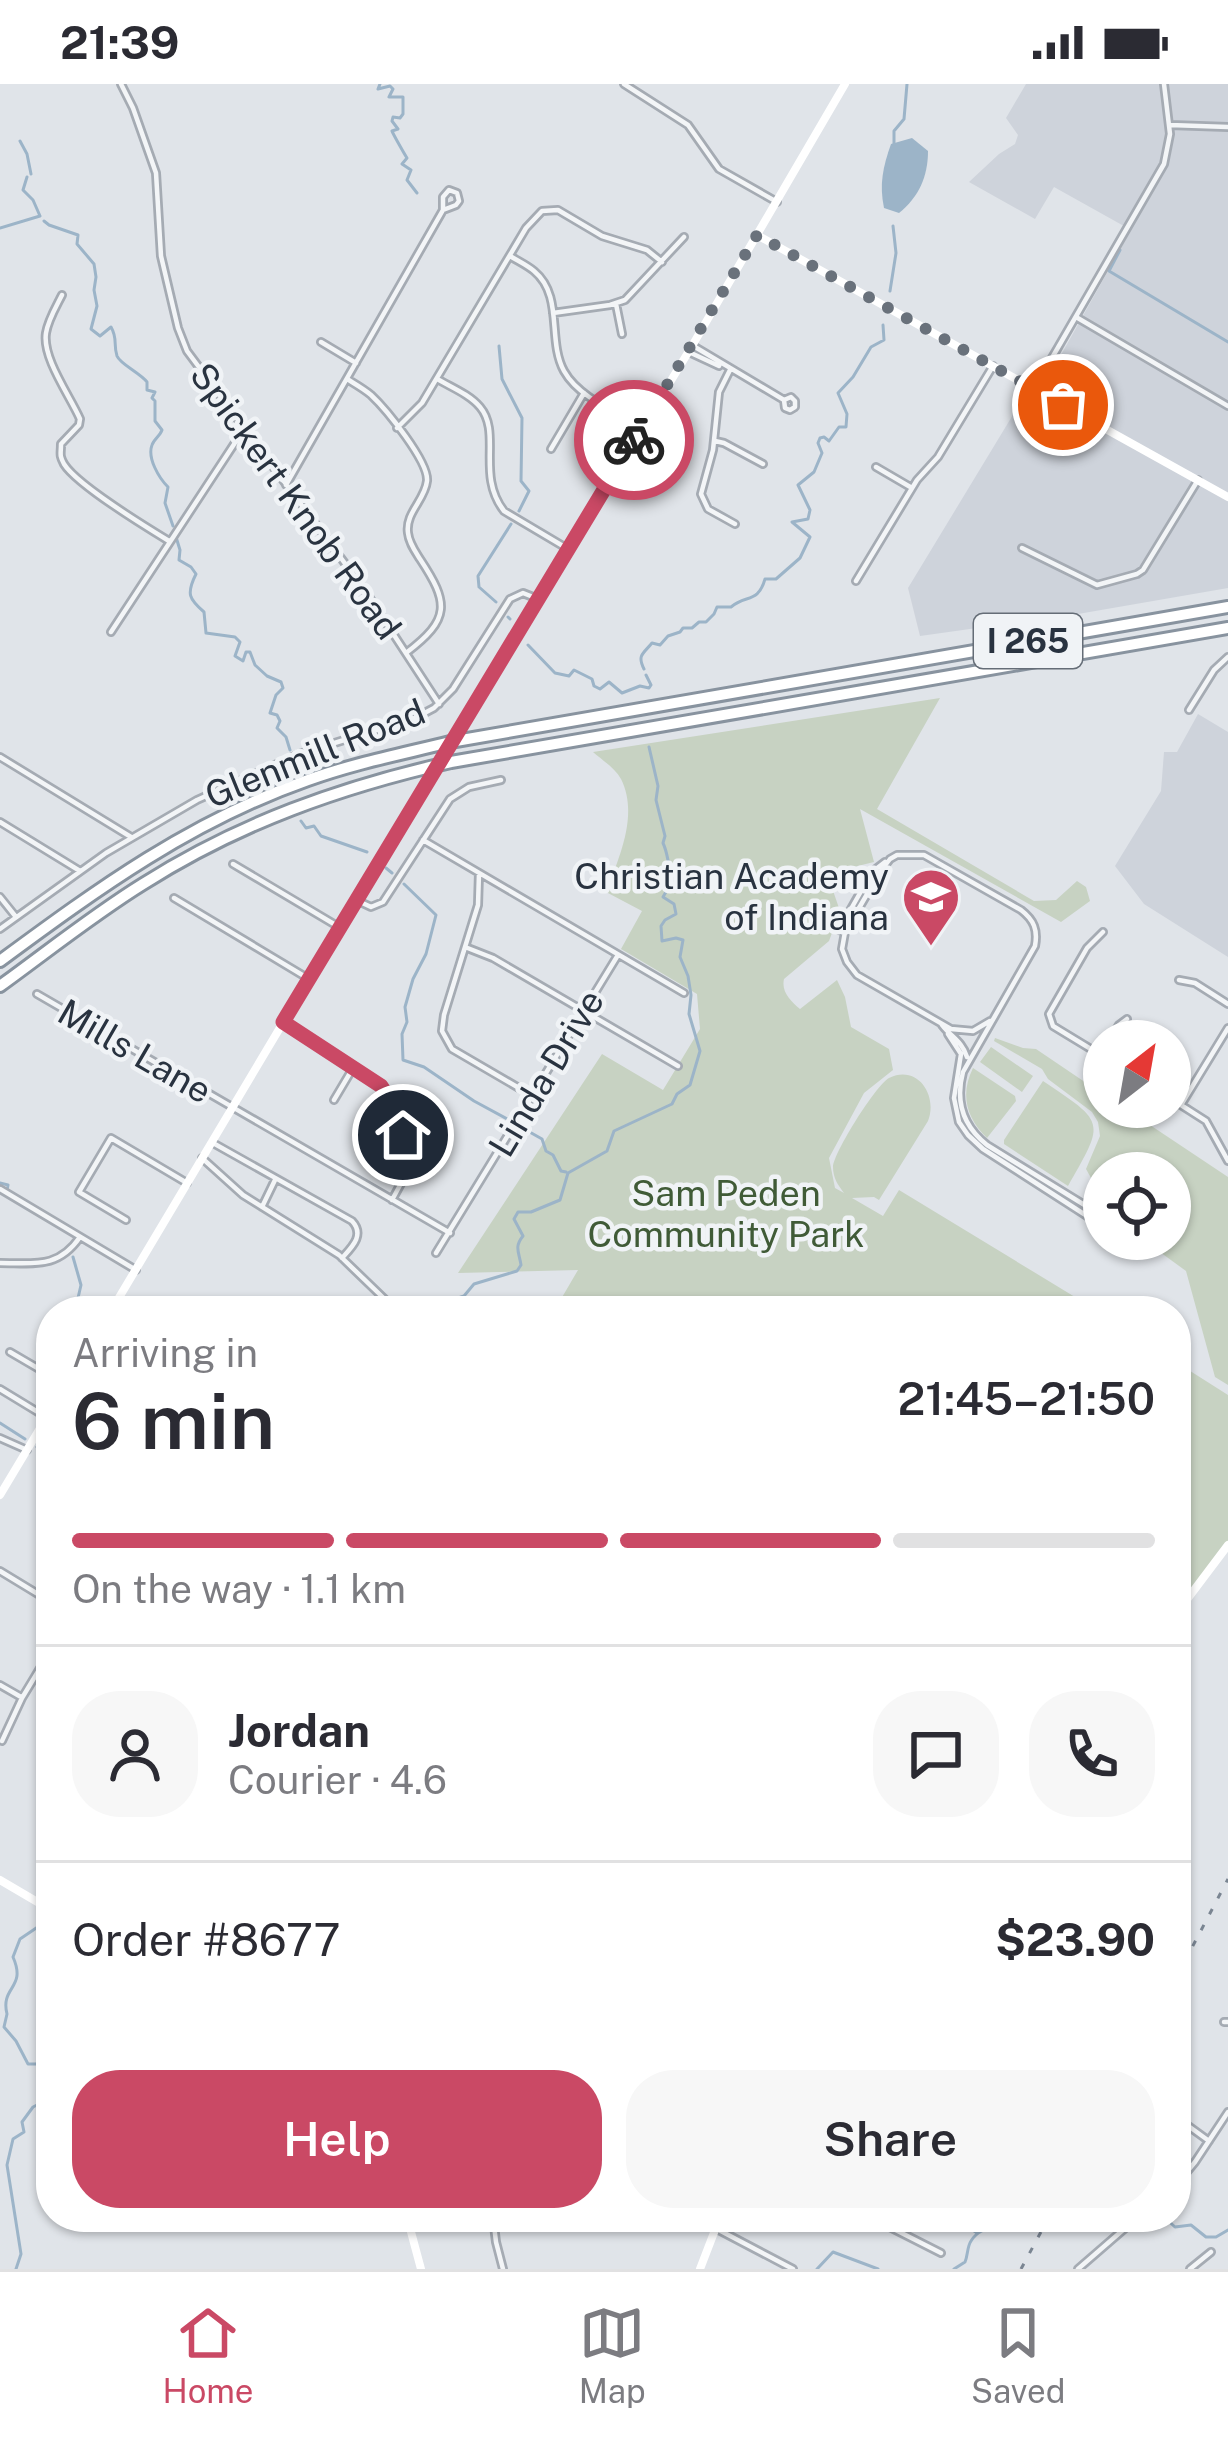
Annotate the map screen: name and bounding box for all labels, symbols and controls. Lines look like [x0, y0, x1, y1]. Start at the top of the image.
text: 21:39 [60, 16, 179, 69]
pin [1012, 354, 1114, 456]
street label: Spickert Knob Road [182, 355, 410, 647]
icon: bag [1030, 372, 1096, 438]
courier [574, 380, 694, 500]
icon: bike [601, 407, 667, 473]
road number: I 265 [974, 614, 1082, 668]
street label: Glenmill Road [199, 690, 431, 816]
place label: Christian Academy of Indiana [574, 855, 889, 938]
school or university icon: Christian Academy of Indiana [900, 866, 962, 948]
street label: Linda Drive [480, 982, 612, 1164]
street label: Mills Lane [51, 990, 219, 1112]
north arrow [1083, 1020, 1191, 1128]
map controls [1083, 1020, 1191, 1260]
pin [352, 1084, 454, 1186]
icon: home [370, 1102, 436, 1168]
button: locate [1083, 1152, 1191, 1260]
park label: Sam Peden Community Park [588, 1172, 864, 1255]
text: Arriving in [72, 1330, 258, 1376]
text: 21:45–21:50 [897, 1372, 1155, 1425]
text: 6 min [72, 1375, 275, 1467]
text: On the way · 1.1 km [72, 1566, 406, 1612]
button: person [72, 1691, 198, 1817]
button: chat [873, 1691, 999, 1817]
button: phone [1029, 1691, 1155, 1817]
text: Jordan [228, 1704, 370, 1757]
text: Courier · 4.6 [228, 1757, 447, 1803]
text: Order #8677 [72, 1913, 341, 1966]
text: $23.90 [995, 1913, 1155, 1966]
button: Help [72, 2070, 602, 2208]
button: Share [626, 2070, 1155, 2208]
tab: Home [163, 2300, 254, 2410]
tab: Map [579, 2300, 646, 2410]
tab: Saved [971, 2300, 1065, 2410]

